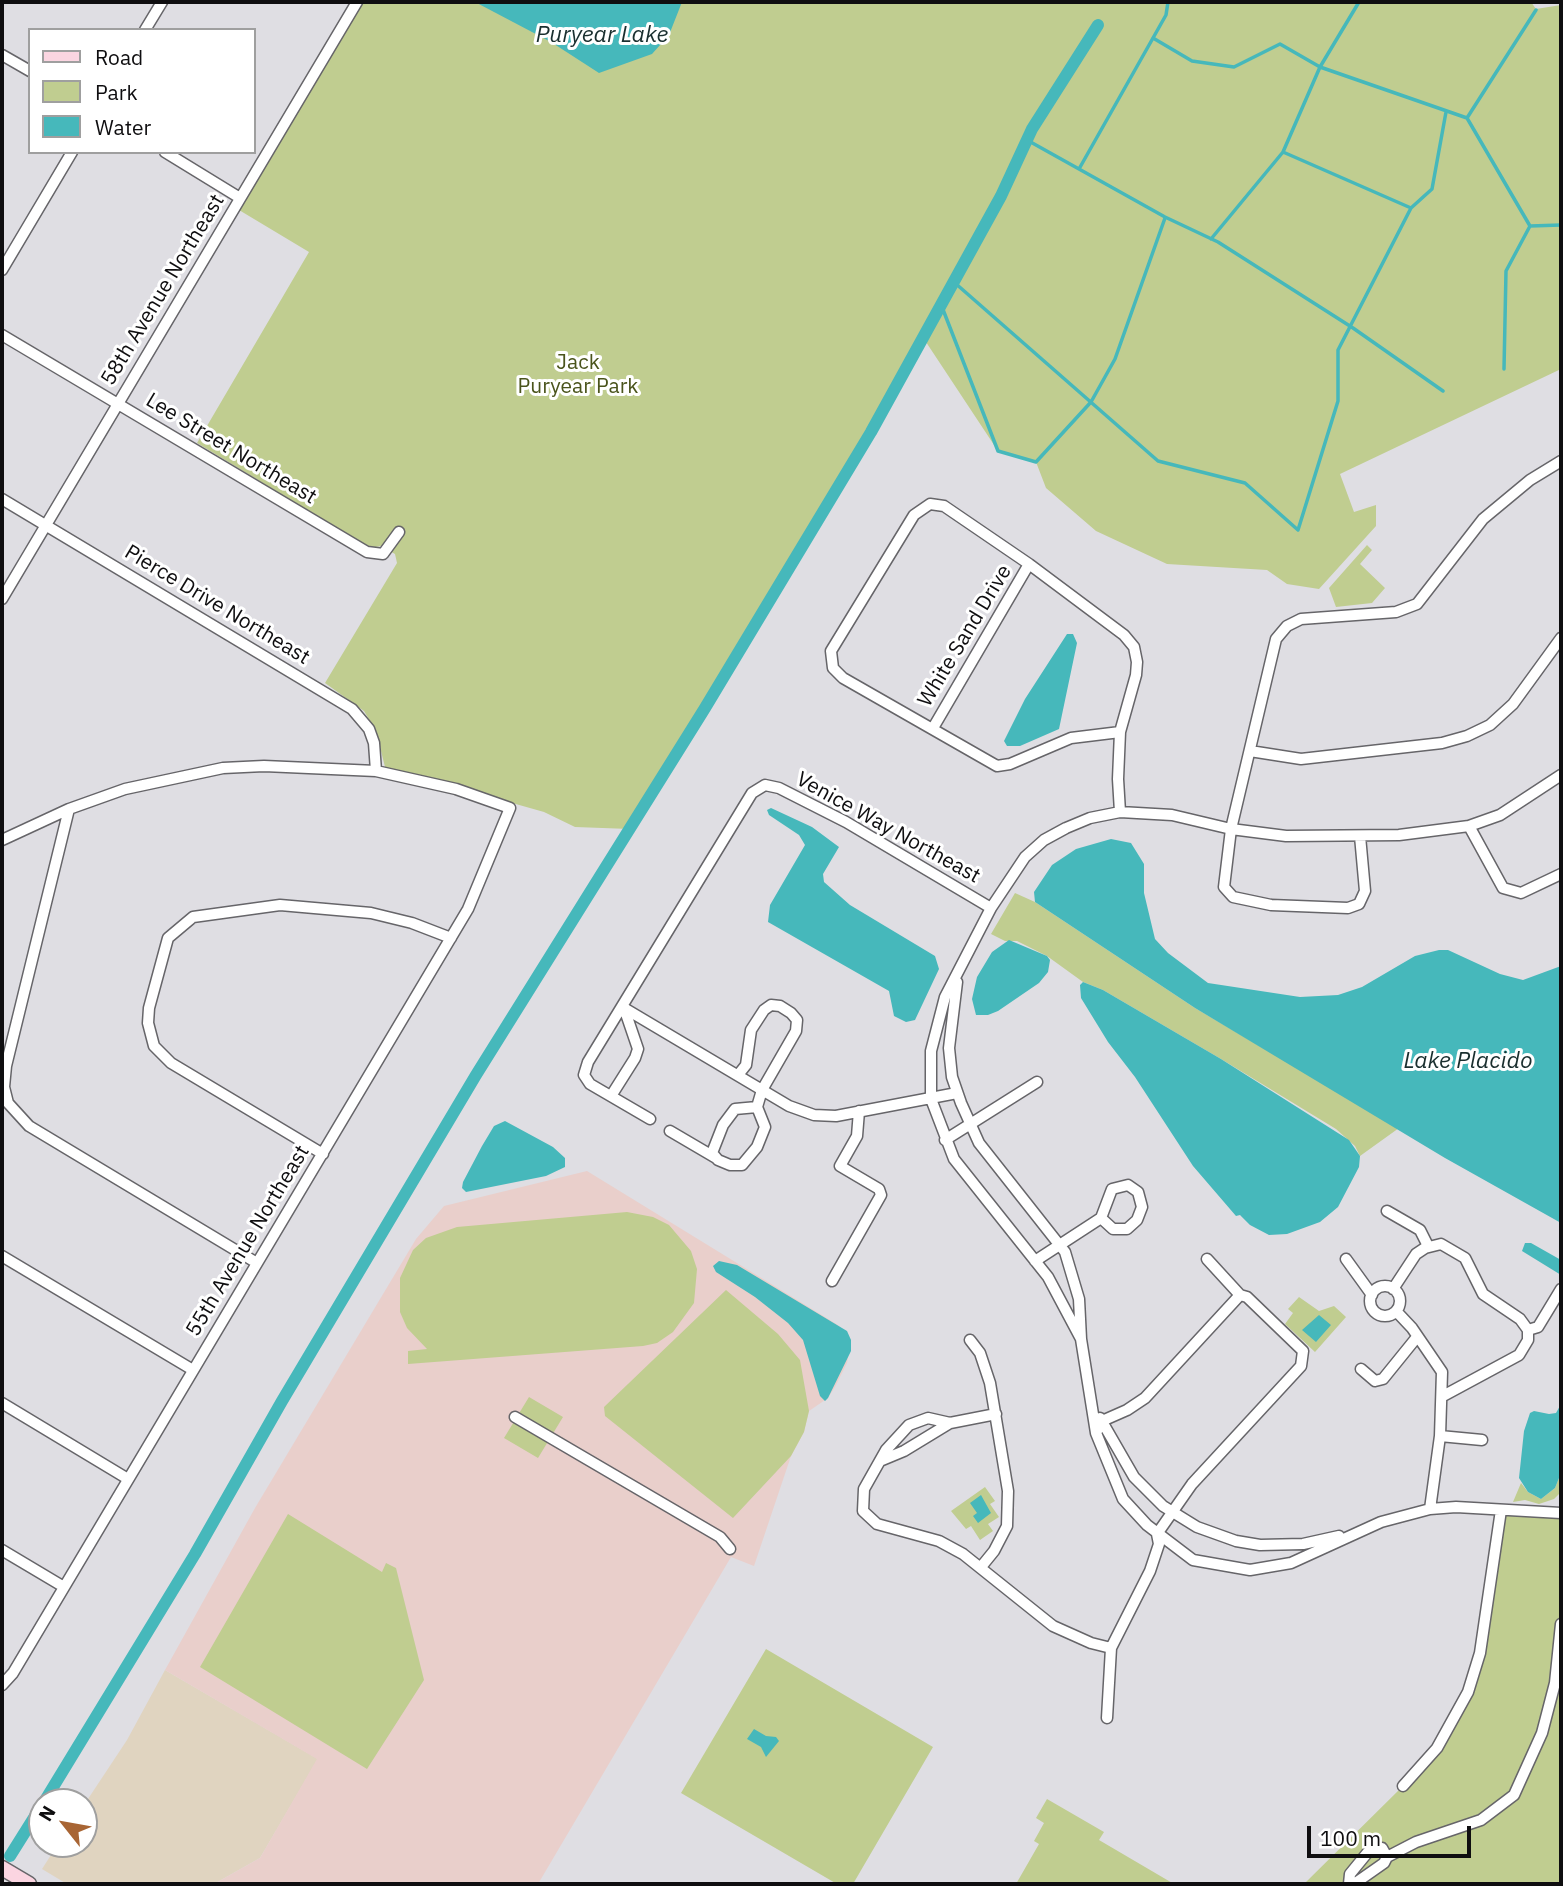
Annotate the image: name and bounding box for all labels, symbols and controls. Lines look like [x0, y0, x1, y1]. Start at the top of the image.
water label: Puryear Lake [536, 21, 668, 49]
legend [28, 28, 256, 154]
text: Road [95, 43, 143, 71]
text: Park [95, 78, 138, 106]
text: Water [95, 113, 151, 141]
street label: 58th Avenue Northeast [96, 190, 230, 390]
park label: Jack Puryear Park [518, 350, 638, 400]
street label: Lee Street Northeast [141, 388, 321, 510]
street label: Pierce Drive Northeast [120, 540, 314, 670]
street label: White Sand Drive [913, 561, 1017, 711]
street label: Venice Way Northeast [791, 767, 985, 889]
water label: Lake Placido [1403, 1047, 1533, 1075]
street label: 55th Avenue Northeast [181, 1141, 315, 1341]
north arrow [28, 1788, 98, 1858]
text: N [33, 1801, 61, 1825]
scale bar [1311, 1812, 1476, 1856]
text: 100 m [1320, 1824, 1381, 1852]

